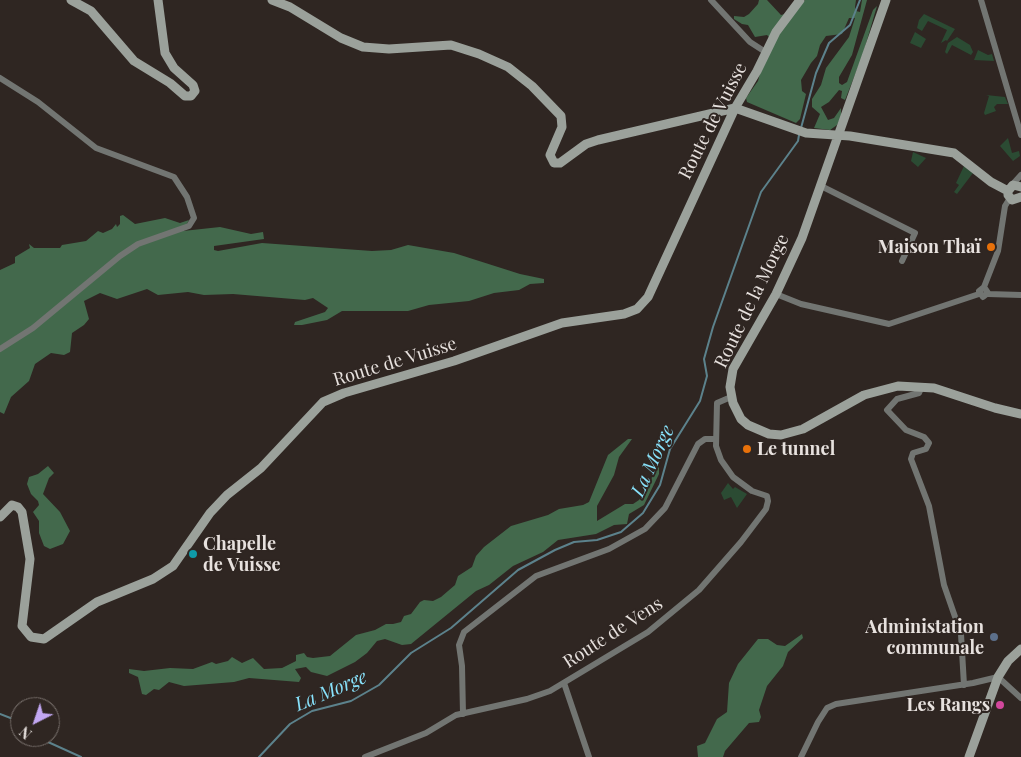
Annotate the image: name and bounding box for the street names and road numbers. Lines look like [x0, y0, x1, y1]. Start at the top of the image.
street label: Route de Vuisse [674, 59, 752, 183]
street label: Route de la Morge [710, 231, 794, 371]
street label: Route de Vuisse [331, 333, 459, 391]
street label: Route de Vens [559, 593, 667, 673]

